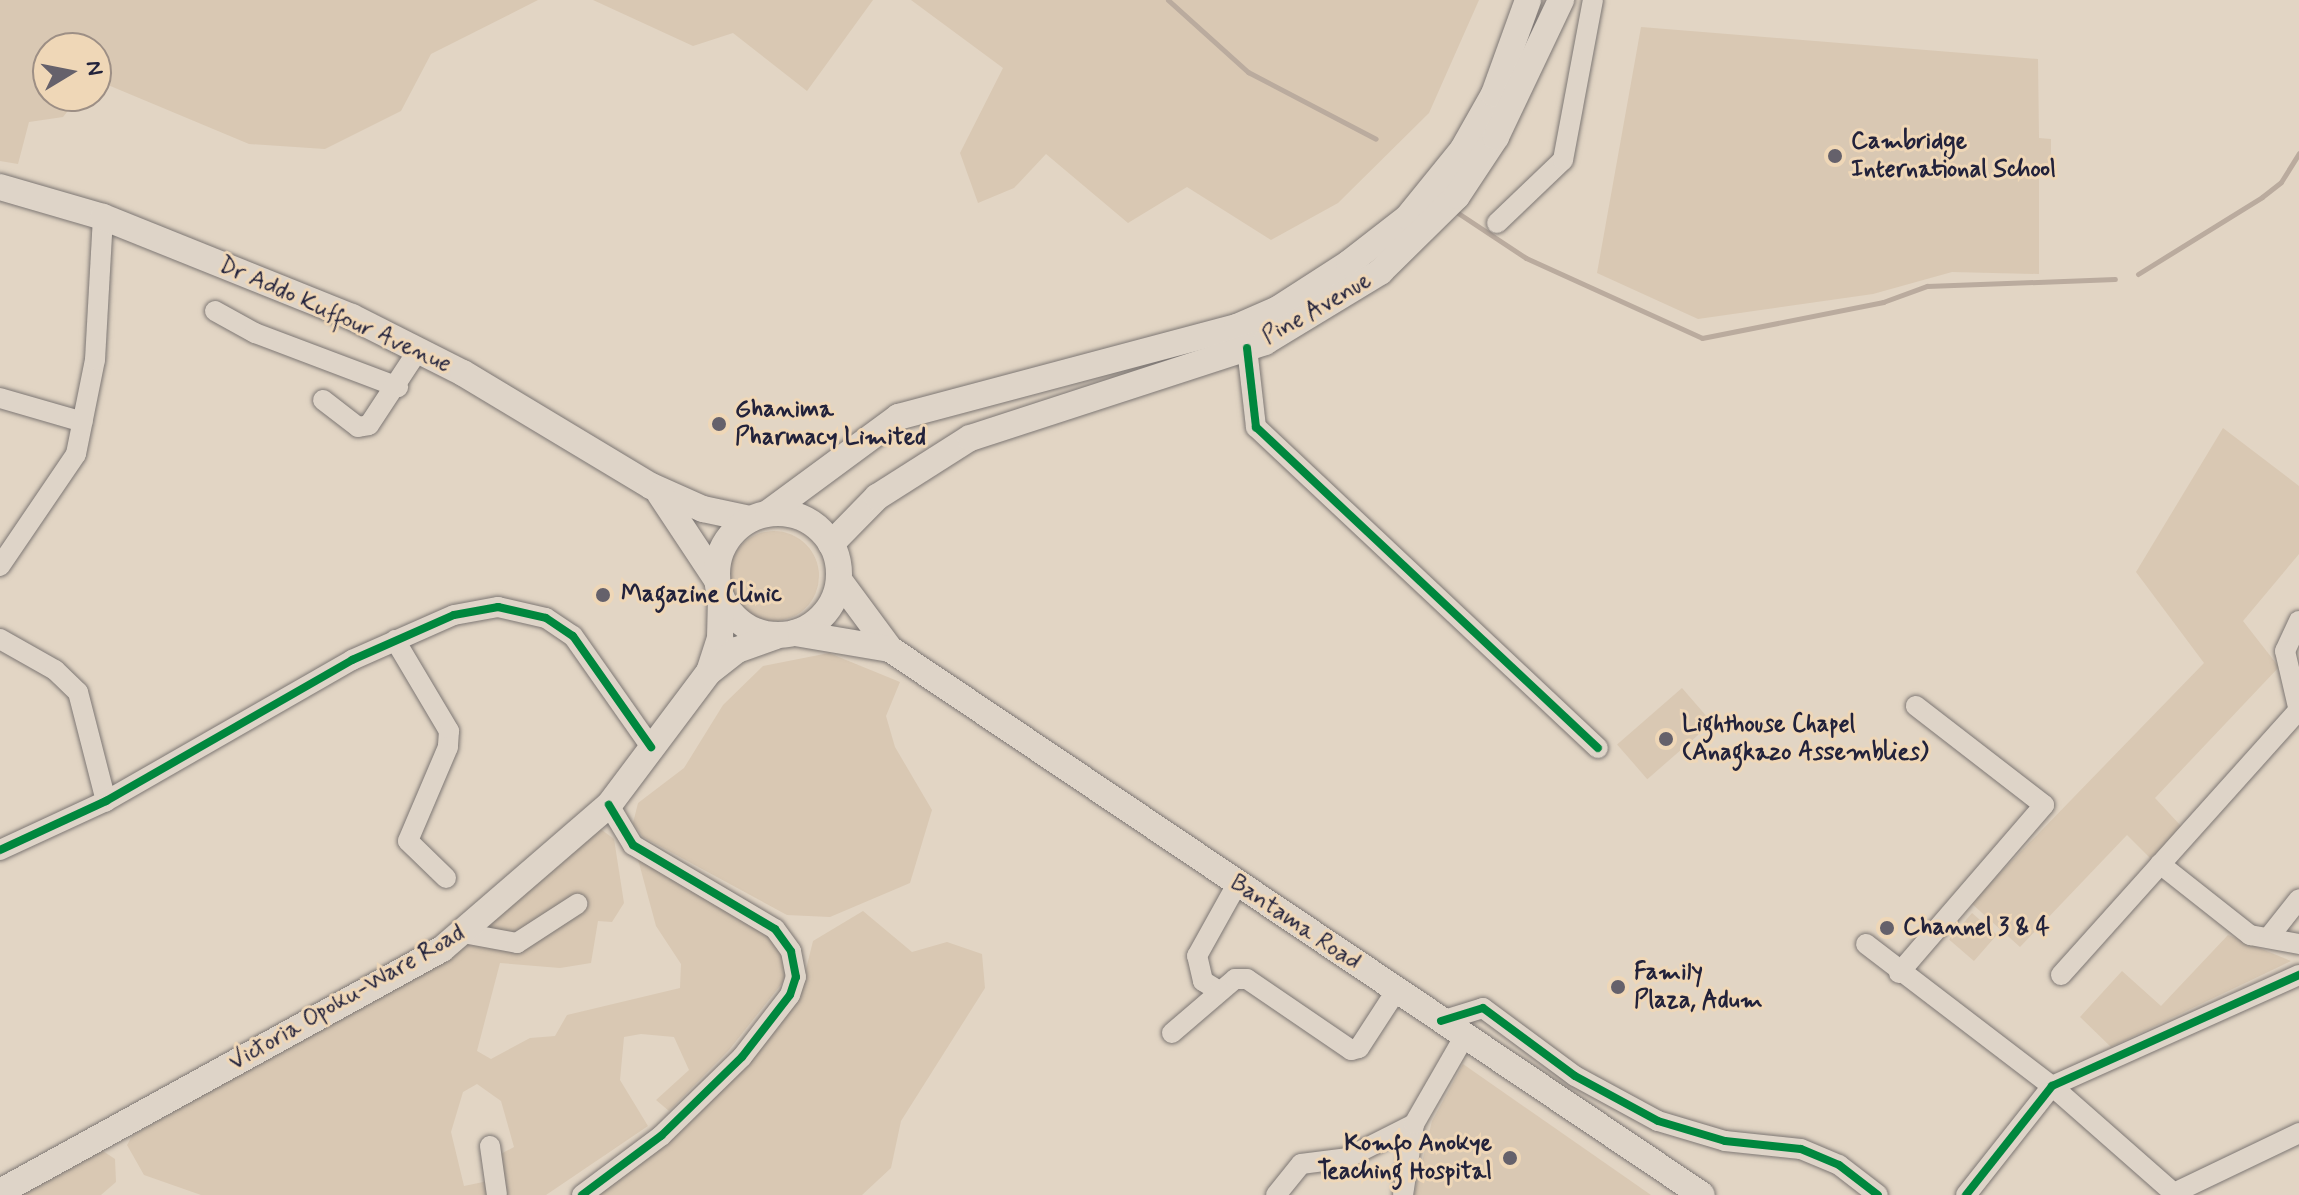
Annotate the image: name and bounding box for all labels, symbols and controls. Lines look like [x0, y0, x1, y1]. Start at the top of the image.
north arrow [32, 32, 112, 112]
text: N [79, 59, 109, 78]
place label: Cambridge International School [1851, 128, 2056, 184]
marker: Cambridge International School [1826, 147, 1844, 165]
street label: Dr Addo Kuffour Avenue [216, 252, 454, 378]
street label: Pine Avenue [1256, 265, 1378, 353]
place label: Ghanima Pharmacy Limited [735, 396, 926, 452]
marker: Ghanima Pharmacy Limited [710, 415, 728, 433]
place label: Magazine Clinic [621, 581, 785, 609]
marker: Magazine Clinic [592, 584, 614, 606]
place label: Lighthouse Chapel (Anagkazo Assemblies) [1682, 711, 1929, 767]
marker: Lighthouse Chapel (Anagkazo Assemblies) [1657, 730, 1675, 748]
street label: Bantama Road [1224, 869, 1366, 977]
place label: Channel 3 & 4 [1903, 914, 2050, 942]
street label: Victoria Opoku-Ware Road [224, 919, 470, 1077]
marker: Channel 3 & 4 [1878, 919, 1896, 937]
place label: Family Plaza, Adum [1634, 959, 1760, 1015]
marker: Family Plaza, Adum [1609, 978, 1627, 996]
place label: Komfo Anokye Teaching Hospital [1315, 1130, 1492, 1186]
marker: Komfo Anokye Teaching Hospital [1499, 1147, 1521, 1169]

